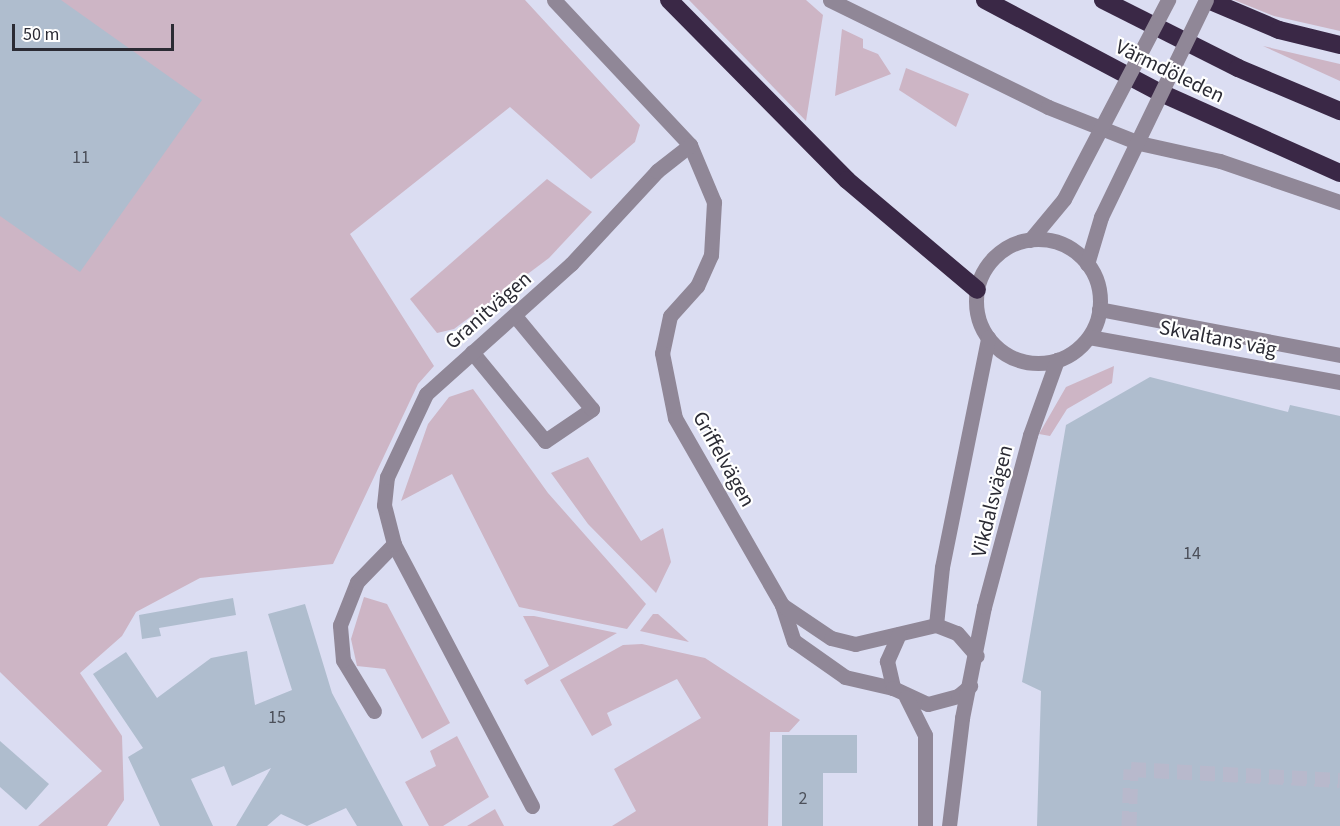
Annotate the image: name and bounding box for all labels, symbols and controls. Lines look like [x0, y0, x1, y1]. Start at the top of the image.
scale bar [15, 12, 177, 50]
text: 50 m [23, 22, 59, 47]
street label: Värmdöleden [1111, 34, 1229, 108]
house number: 11 [72, 147, 90, 169]
street label: Granitvägen [440, 266, 536, 354]
street label: Skvaltans väg [1157, 314, 1279, 362]
street label: Griffelvägen [687, 407, 761, 511]
street label: Vikdalsvägen [966, 442, 1018, 560]
house number: 14 [1183, 543, 1201, 565]
house number: 15 [268, 707, 286, 729]
house number: 2 [799, 788, 807, 810]

